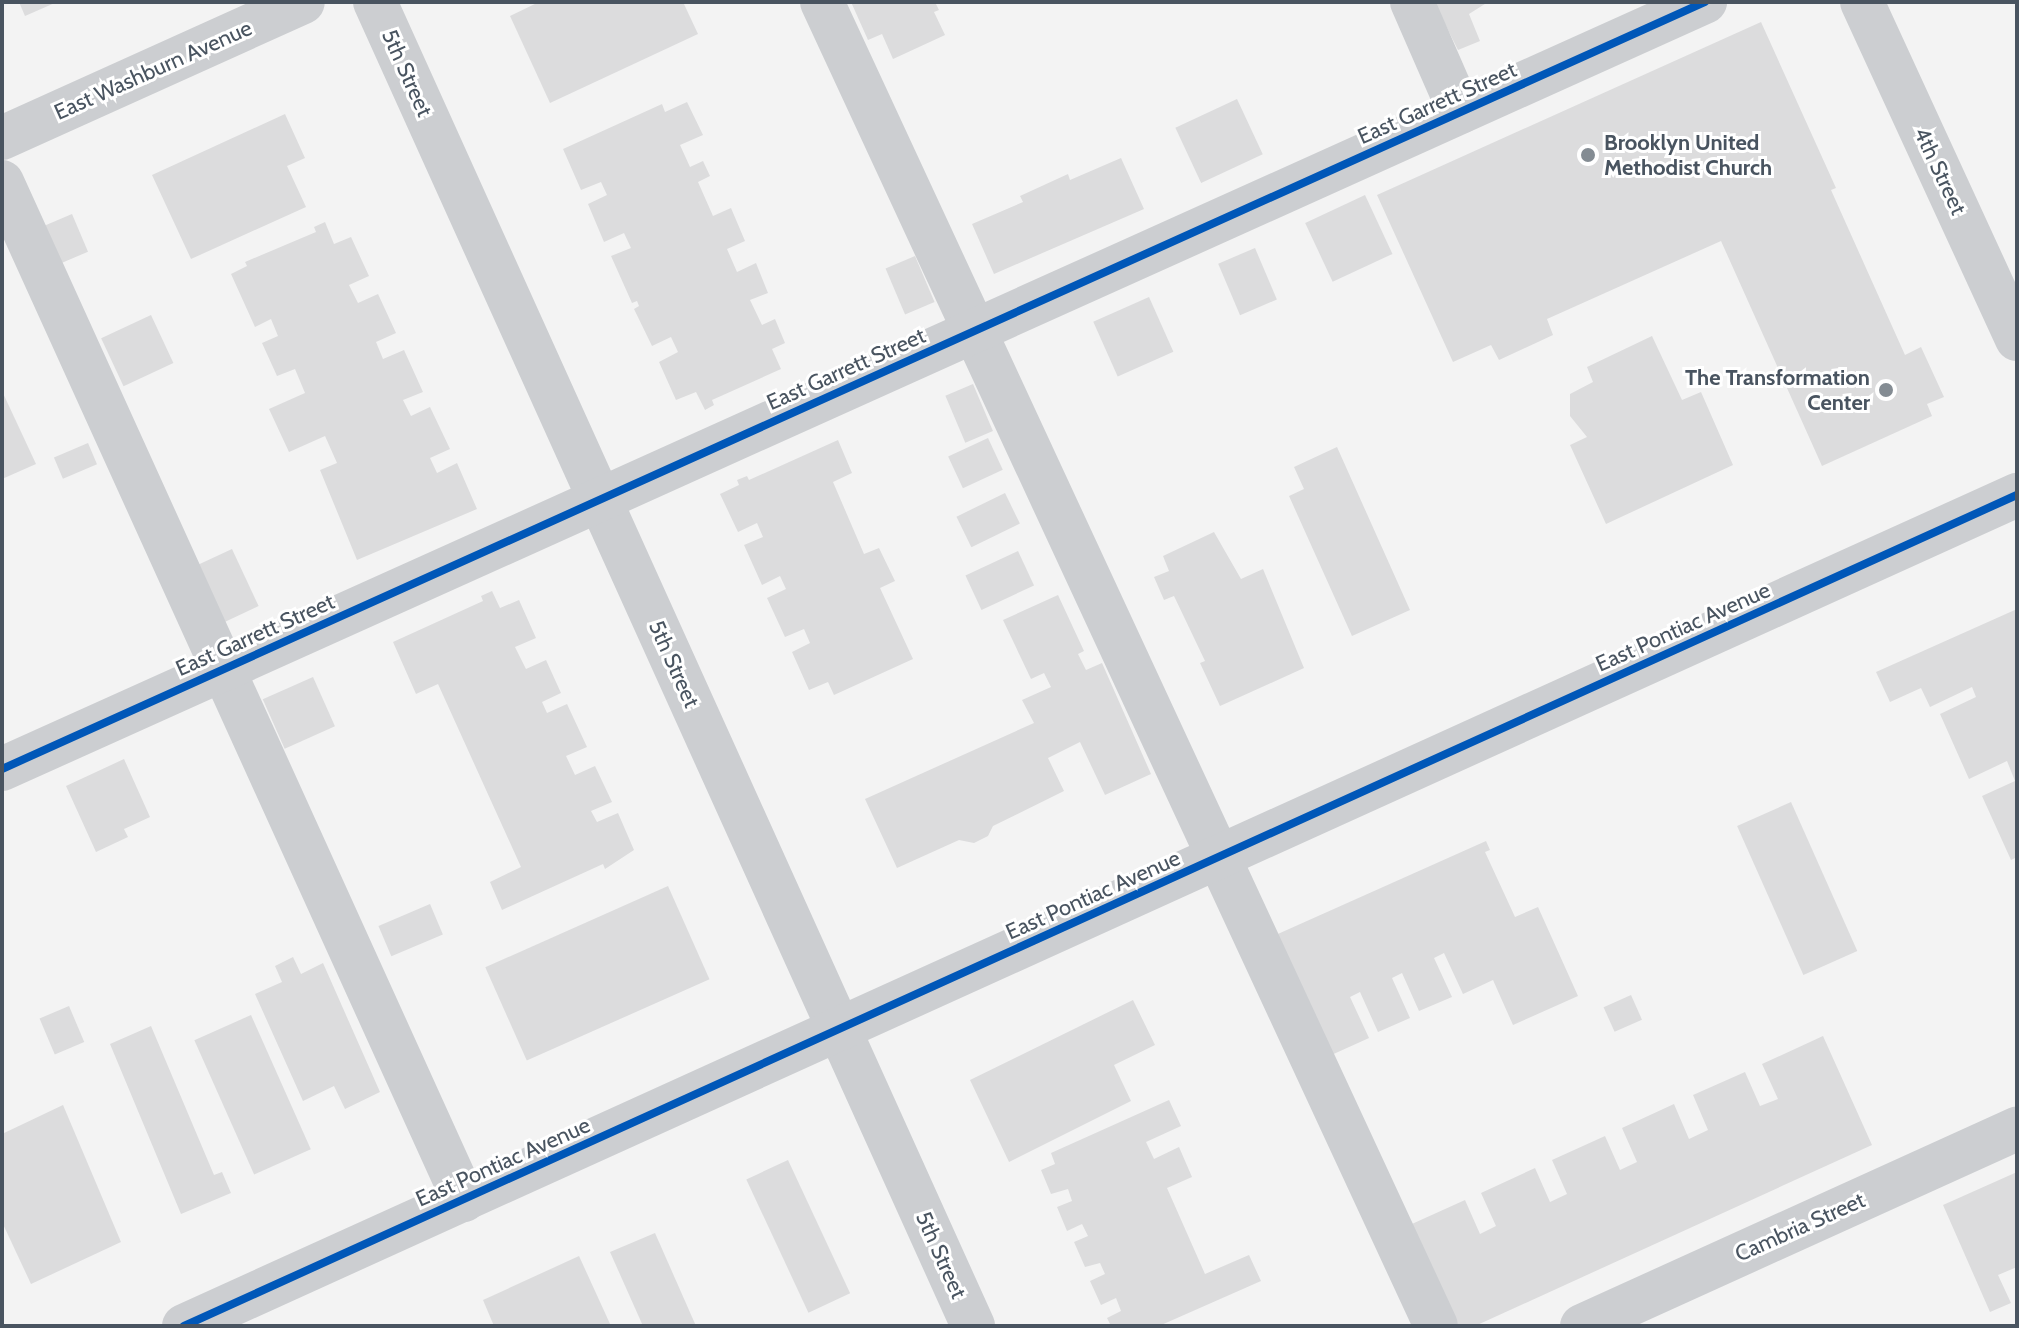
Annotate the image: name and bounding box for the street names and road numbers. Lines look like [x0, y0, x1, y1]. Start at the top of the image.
street label: East Washburn Avenue [50, 15, 256, 125]
street label: 5th Street [376, 25, 438, 121]
street label: East Garrett Street [1354, 56, 1520, 150]
street label: 4th Street [1908, 123, 1972, 219]
street label: East Garrett Street [763, 322, 929, 416]
street label: East Pontiac Avenue [1592, 577, 1774, 677]
street label: East Garrett Street [172, 588, 338, 682]
street label: 5th Street [643, 616, 705, 712]
street label: East Pontiac Avenue [1002, 845, 1184, 945]
street label: East Pontiac Avenue [412, 1112, 594, 1212]
street label: Cambria Street [1731, 1187, 1869, 1267]
street label: 5th Street [910, 1207, 972, 1303]

